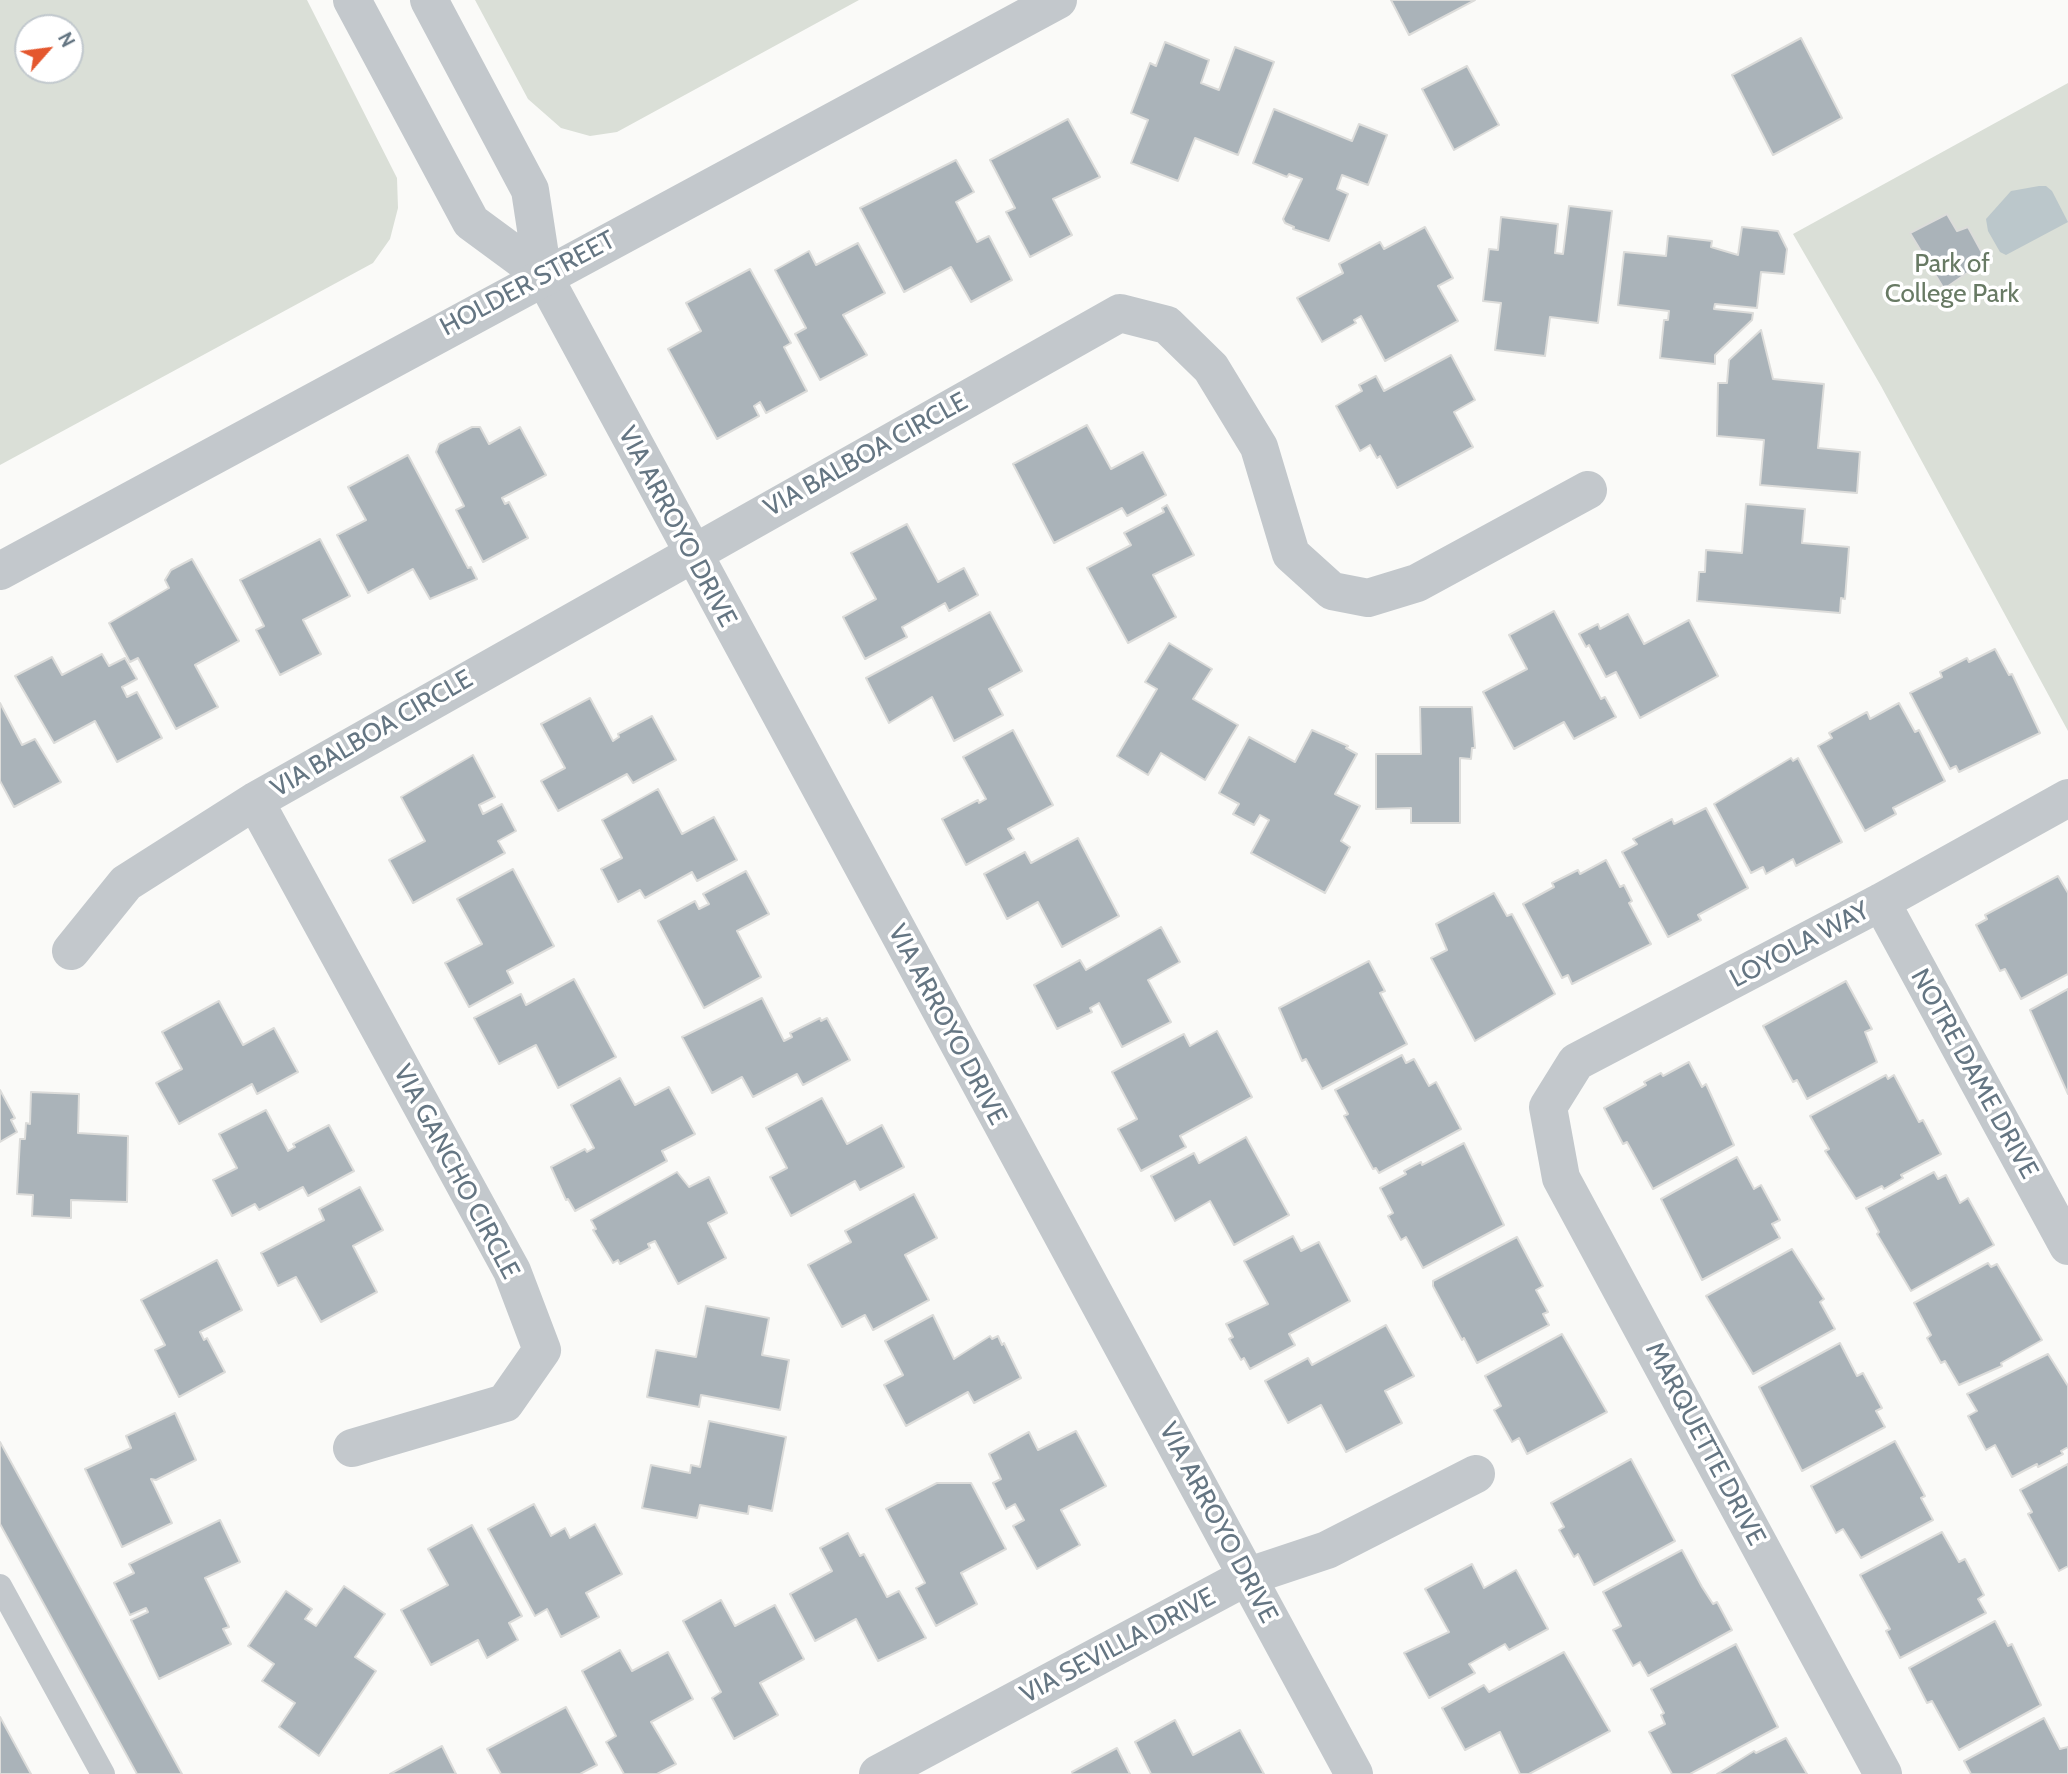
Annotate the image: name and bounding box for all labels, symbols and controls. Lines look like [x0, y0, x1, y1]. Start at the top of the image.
north arrow [14, 14, 84, 84]
text: N [53, 29, 80, 51]
street label: HOLDER STREET [435, 225, 621, 343]
park label: Park of College Park [1885, 248, 2019, 310]
street label: VIA BALBOA CIRCLE [759, 386, 973, 524]
street label: VIA ARROYO DRIVE [611, 421, 743, 633]
street label: VIA BALBOA CIRCLE [266, 664, 478, 804]
street label: LOYOLA WAY [1725, 895, 1875, 995]
street label: VIA ARROYO DRIVE [881, 919, 1013, 1131]
street label: NOTRE DAME DRIVE [1903, 964, 2045, 1184]
street label: VIA GANCHO CIRCLE [386, 1060, 526, 1284]
street label: MARQUETTE DRIVE [1638, 1337, 1772, 1551]
street label: VIA ARROYO DRIVE [1152, 1417, 1284, 1629]
street label: VIA SEVILLA DRIVE [1015, 1582, 1221, 1710]

